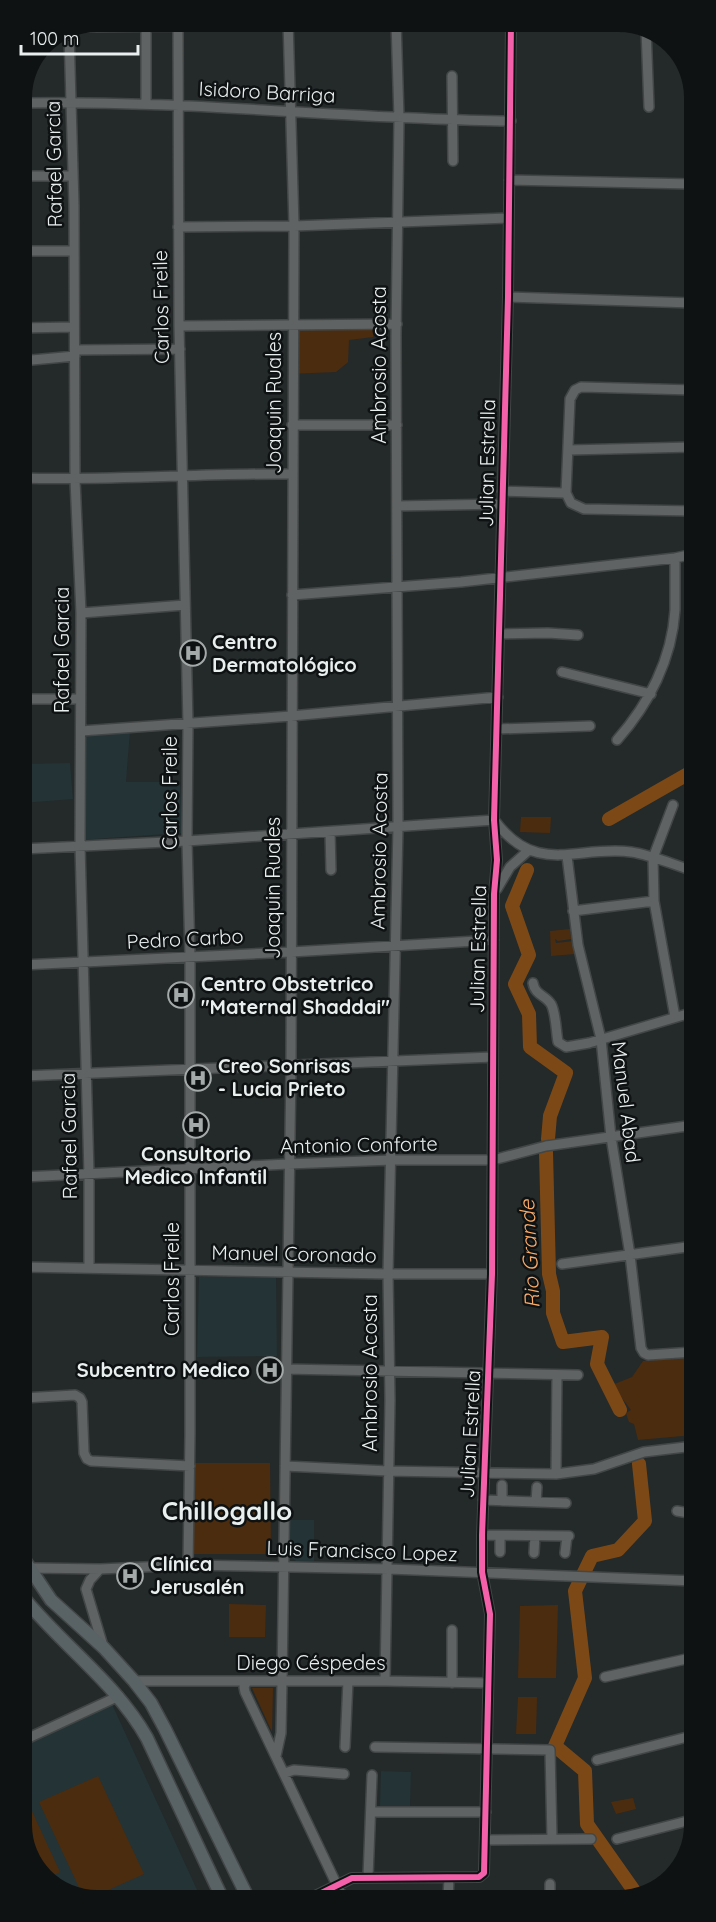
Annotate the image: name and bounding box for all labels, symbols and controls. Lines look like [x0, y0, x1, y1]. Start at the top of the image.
scale bar [21, 18, 138, 56]
text: 100 m [30, 27, 79, 50]
street label: Isidoro Barriga [198, 75, 336, 108]
street label: Rafael Garcia [40, 100, 67, 228]
street label: Carlos Freile [147, 250, 174, 364]
street label: Ambrosio Acosta [366, 286, 391, 444]
street label: Joaquin Ruales [261, 332, 286, 474]
street label: Julian Estrella [473, 399, 500, 527]
street label: Rafael Garcia [49, 587, 74, 713]
place label: Centro Dermatológico [212, 629, 357, 677]
hospital icon: Centro Dermatológico [178, 638, 208, 668]
street label: Carlos Freile [157, 736, 182, 850]
street label: Ambrosio Acosta [365, 772, 392, 930]
street label: Joaquin Ruales [260, 817, 285, 959]
street label: Julian Estrella [464, 885, 491, 1013]
street label: Pedro Carbo [126, 923, 244, 954]
place label: Centro Obstetrico "Maternal Shaddai" [201, 971, 390, 1019]
hospital icon: Centro Obstetrico "Maternal Shaddai" [166, 980, 196, 1010]
street label: Manuel Abad [607, 1040, 646, 1164]
place label: Creo Sonrisas - Lucia Prieto [218, 1053, 350, 1101]
hospital icon: Creo Sonrisas - Lucia Prieto [183, 1063, 213, 1093]
street label: Rafael Garcia [55, 1072, 82, 1200]
hospital icon: Consultorio Medico Infantil [181, 1110, 211, 1140]
street label: Antonio Conforte [280, 1131, 438, 1158]
place label: Consultorio Medico Infantil [125, 1141, 267, 1189]
water label: Rio Grande [513, 1198, 545, 1309]
street label: Carlos Freile [159, 1222, 184, 1336]
street label: Manuel Coronado [211, 1240, 377, 1267]
street label: Ambrosio Acosta [357, 1294, 382, 1452]
hospital icon: Subcentro Medico [255, 1355, 285, 1385]
place label: Subcentro Medico [77, 1357, 250, 1382]
street label: Julian Estrella [454, 1369, 485, 1499]
district label: Chillogallo [162, 1494, 292, 1527]
street label: Luis Francisco Lopez [266, 1535, 458, 1566]
place label: Clínica Jerusalén [150, 1551, 245, 1599]
hospital icon: Clínica Jerusalén [115, 1561, 145, 1591]
street label: Diego Céspedes [236, 1650, 386, 1675]

